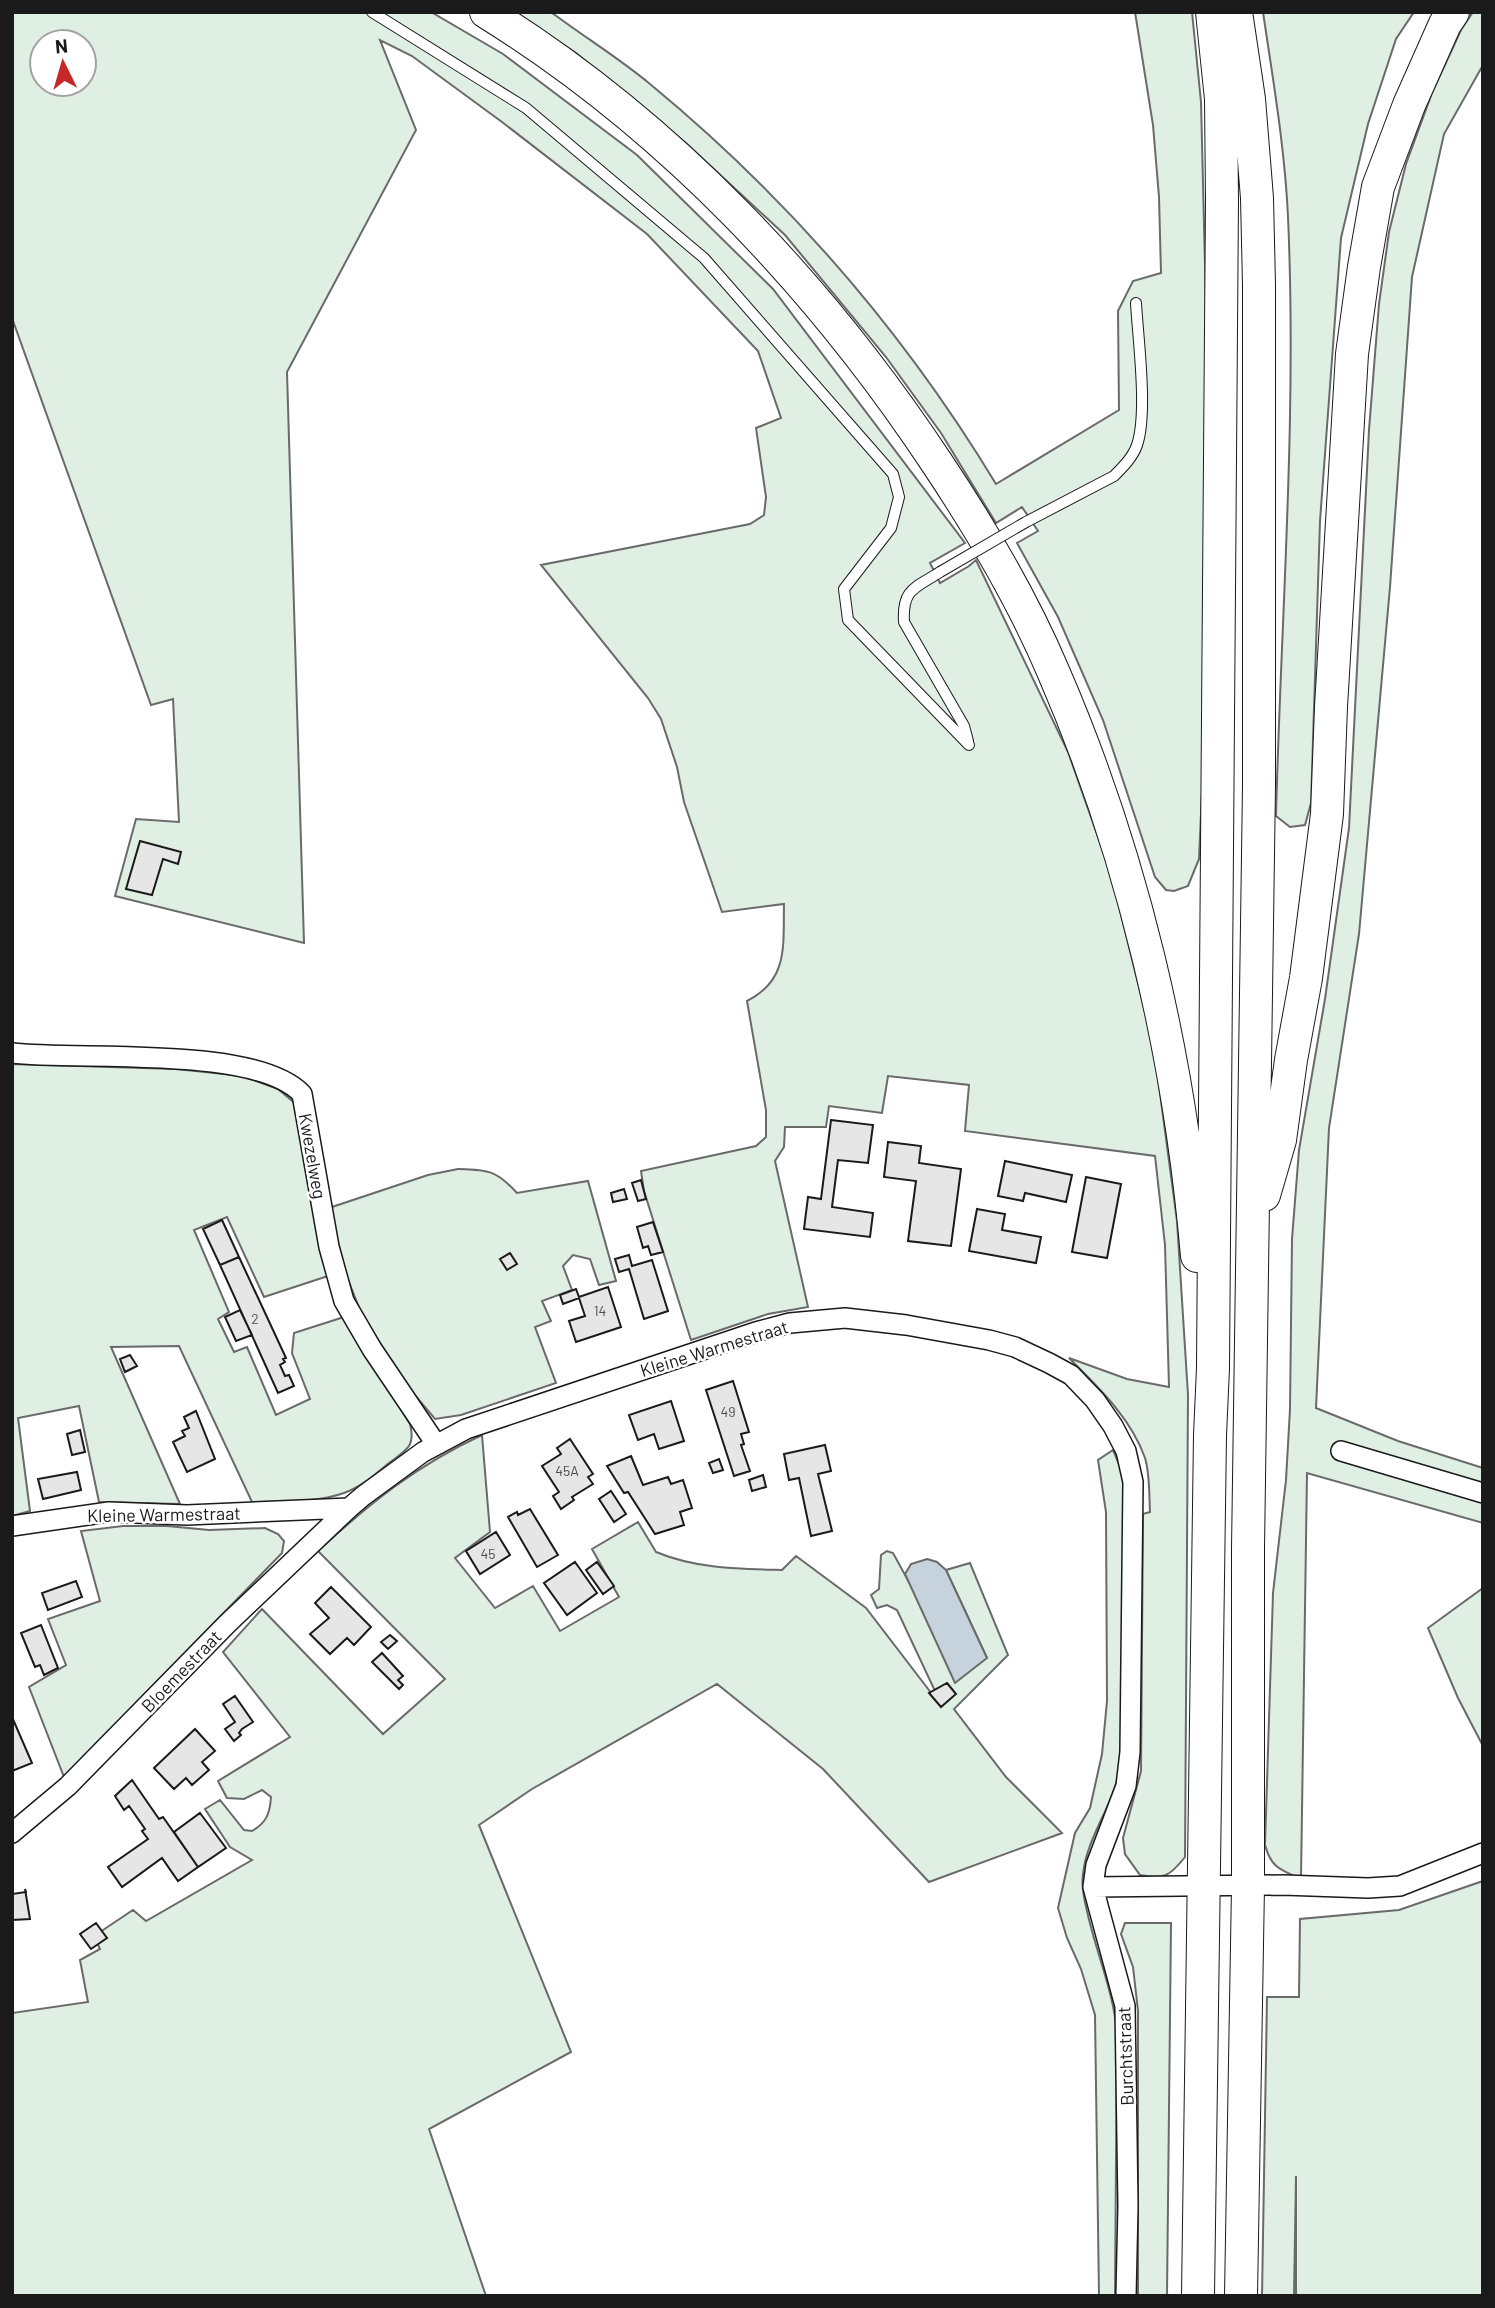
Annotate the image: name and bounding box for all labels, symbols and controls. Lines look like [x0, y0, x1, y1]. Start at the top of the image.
north arrow [28, 28, 98, 98]
text: N [54, 34, 69, 58]
street label: Kwezelweg [295, 1111, 331, 1201]
house number: 14 [594, 1302, 606, 1319]
house number: 2 [251, 1310, 259, 1327]
street label: Kleine Warmestraat [637, 1315, 791, 1381]
house number: 49 [720, 1403, 736, 1420]
house number: 45A [555, 1462, 579, 1479]
street label: Kleine Warmestraat [87, 1502, 241, 1526]
house number: 45 [481, 1545, 495, 1562]
street label: Bloemestraat [136, 1625, 226, 1717]
street label: Burchtstraat [1112, 2006, 1138, 2106]

